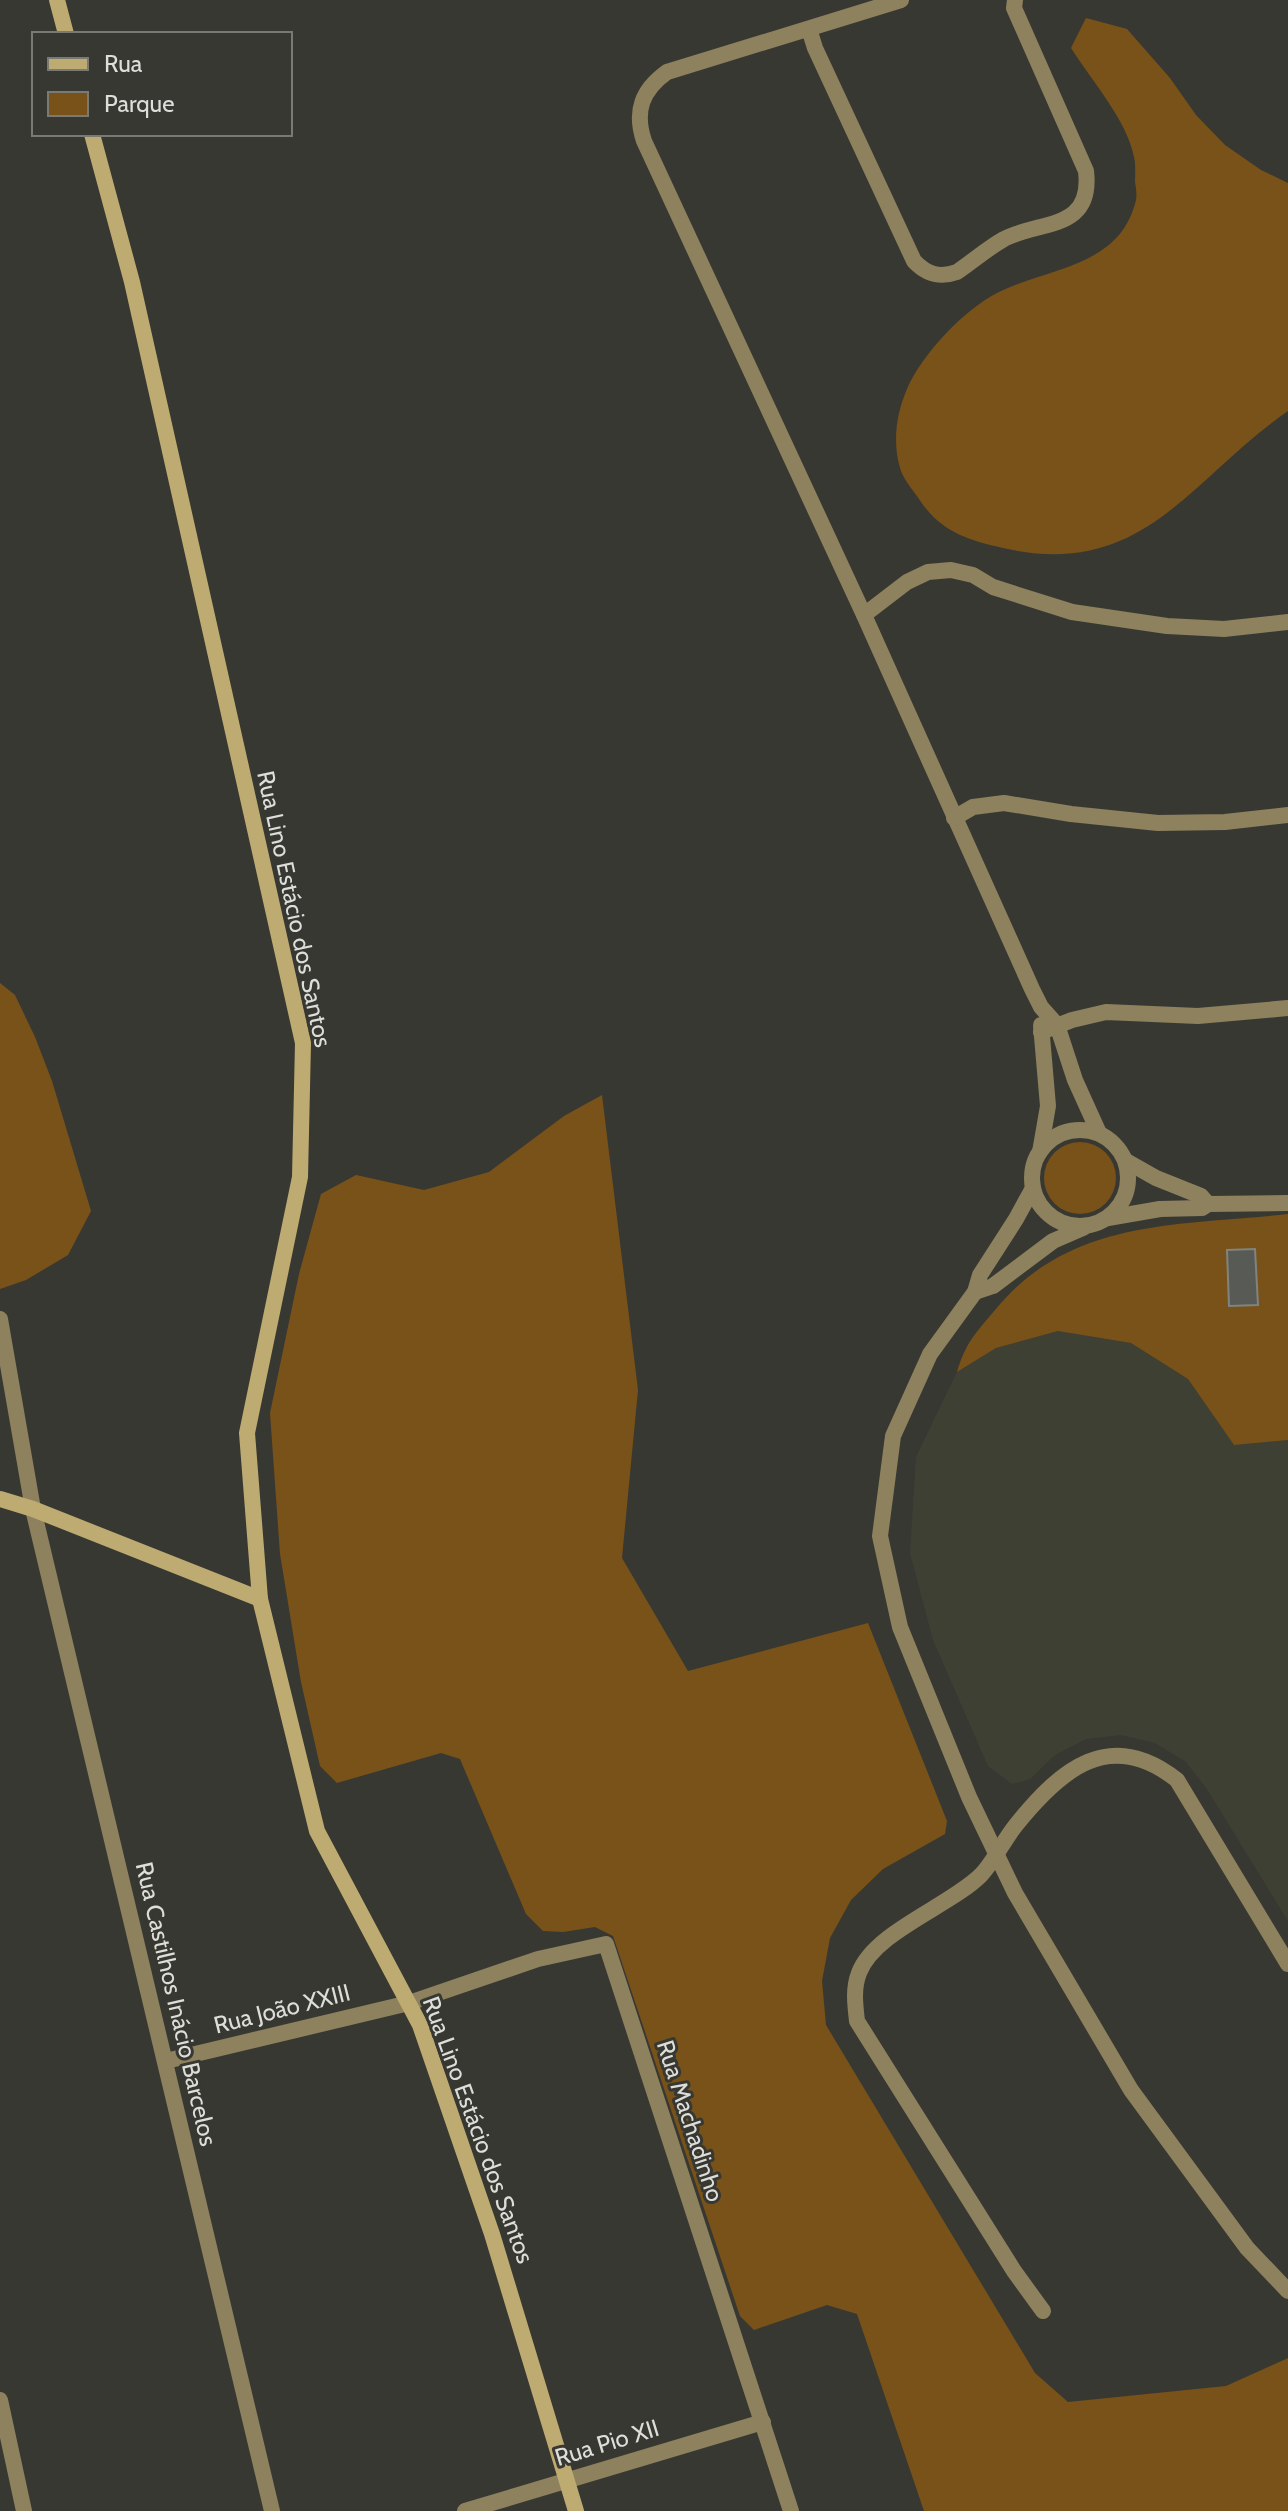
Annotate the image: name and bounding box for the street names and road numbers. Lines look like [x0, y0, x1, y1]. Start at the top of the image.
street label: Rua Lino Estácio dos Santos [251, 768, 338, 1050]
street label: Rua Castilhos Inácio Barcelos [130, 1859, 223, 2149]
street label: Rua João XXIII [211, 1978, 353, 2039]
street label: Rua Lino Estácio dos Santos [417, 1992, 540, 2267]
street label: Rua Machadinho [651, 2036, 730, 2205]
street label: Rua Pio XII [551, 2413, 662, 2472]

